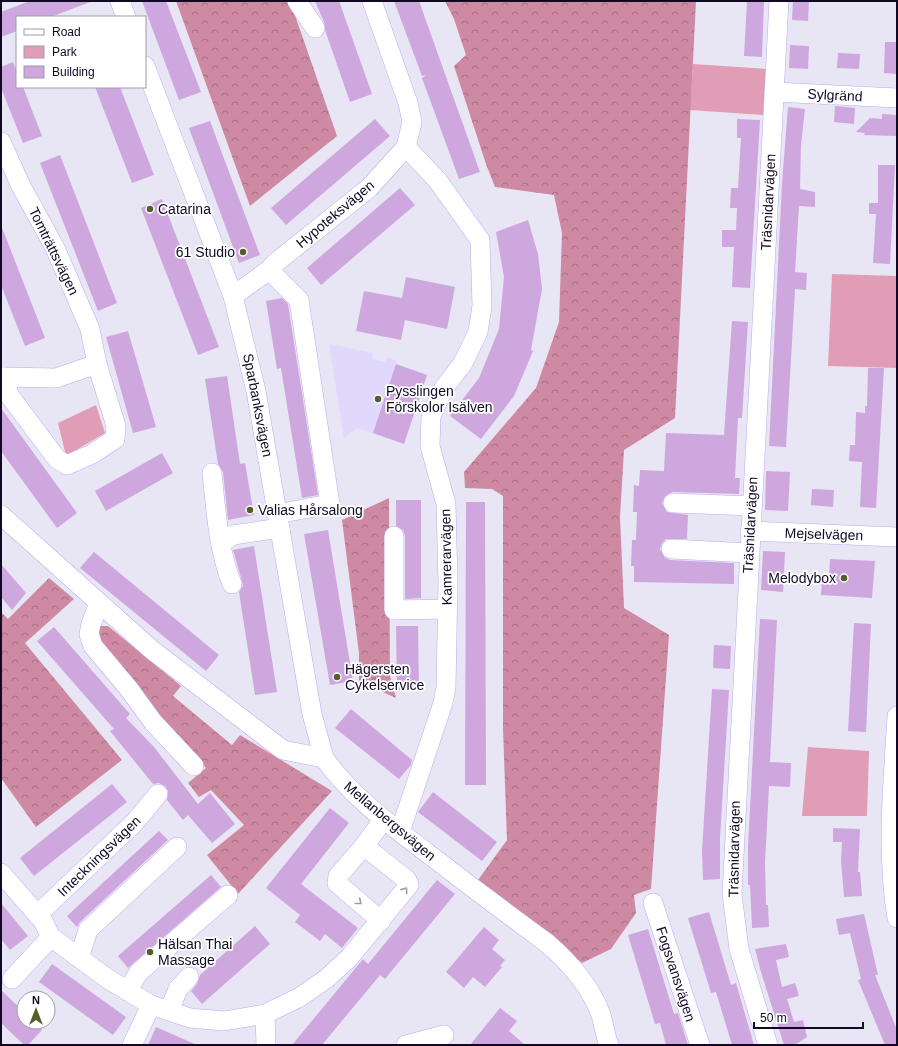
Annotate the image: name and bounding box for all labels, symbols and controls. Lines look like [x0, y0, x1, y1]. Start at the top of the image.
legend [16, 16, 146, 88]
text: Road [52, 25, 81, 39]
text: Park [52, 45, 78, 59]
text: Building [52, 65, 95, 79]
street label: Sylgränd [807, 86, 863, 104]
street label: Träsnidarvägen [757, 153, 779, 251]
street label: Hypoteksvägen [293, 177, 377, 251]
place label: Catarina [158, 201, 211, 217]
street label: Tomträttsvägen [26, 204, 82, 298]
marker: Catarina [145, 204, 155, 214]
place label: 61 Studio [176, 244, 235, 260]
marker: 61 Studio [238, 247, 248, 257]
street label: Sparbanksvägen [240, 352, 276, 458]
place label: Pysslingen Förskolor Isälven [386, 383, 493, 415]
marker: Pysslingen Förskolor Isälven [373, 394, 383, 404]
street label: Träsnidarvägen [739, 476, 761, 574]
place label: Valias Hårsalong [258, 502, 363, 518]
marker: Valias Hårsalong [245, 505, 255, 515]
street label: Kamrerarvägen [437, 509, 455, 605]
street label: Mejselvägen [784, 525, 864, 543]
place label: Melodybox [768, 570, 836, 586]
marker: Melodybox [839, 573, 849, 583]
place label: Hägersten Cykelservice [345, 661, 425, 693]
marker: Hägersten Cykelservice [332, 672, 342, 682]
street label: Mellanbergsvägen [341, 778, 439, 864]
street label: Träsnidarvägen [725, 800, 743, 898]
street label: Inteckningsvägen [54, 812, 144, 900]
one-way arrow [400, 887, 407, 894]
one-way arrow [354, 898, 361, 905]
street label: Fogsvansvägen [653, 925, 699, 1023]
place label: Hälsan Thai Massage [158, 936, 232, 968]
marker: Hälsan Thai Massage [145, 947, 155, 957]
north arrow [16, 990, 56, 1030]
text: N [32, 994, 40, 1006]
scale bar [754, 1004, 863, 1030]
text: 50 m [760, 1011, 787, 1025]

